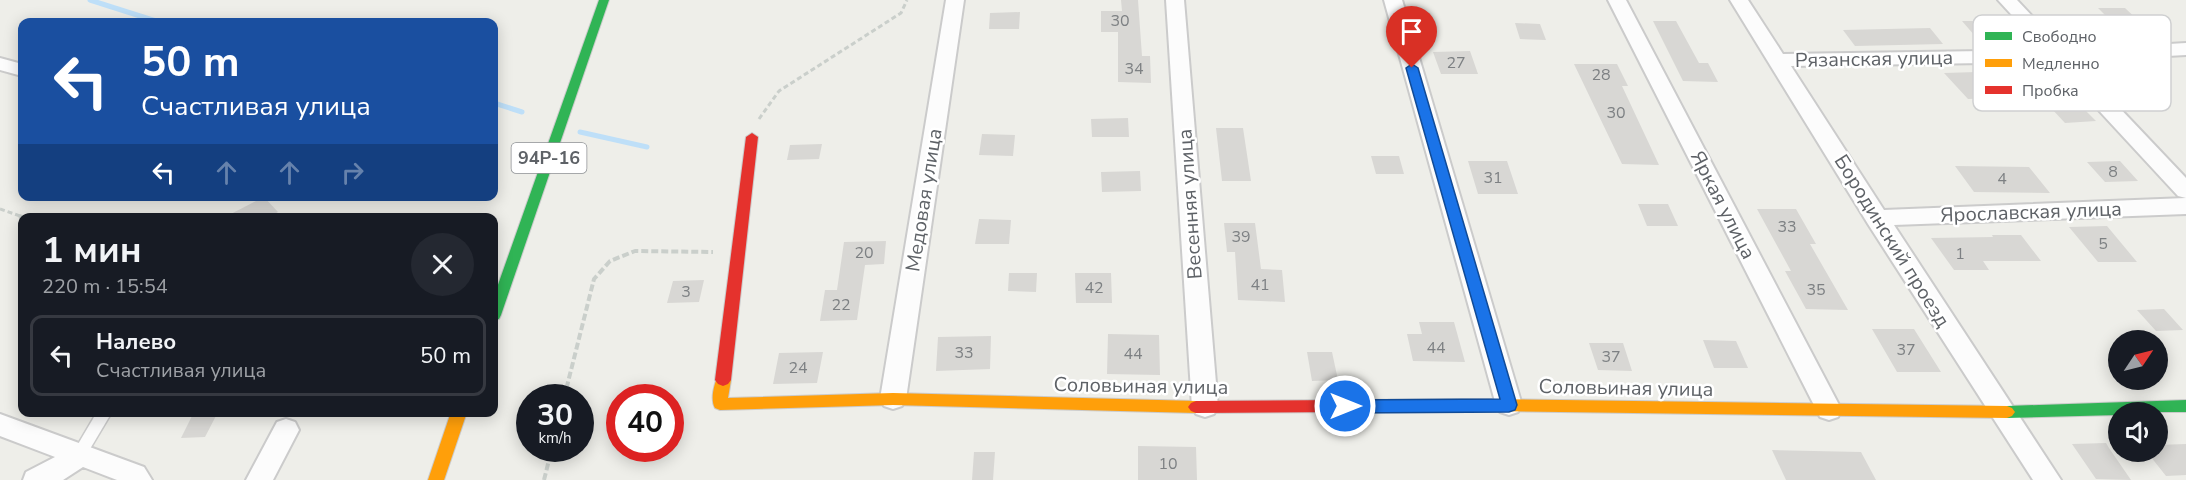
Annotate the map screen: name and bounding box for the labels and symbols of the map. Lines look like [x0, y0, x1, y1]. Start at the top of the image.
pin [1386, 6, 1437, 68]
house number: 30 [1110, 10, 1130, 32]
legend [1973, 15, 2171, 111]
text: Свободно [2022, 26, 2097, 48]
street label: Рязанская улица [1795, 44, 1953, 74]
house number: 27 [1446, 52, 1466, 74]
text: Медленно [2022, 53, 2100, 75]
house number: 34 [1124, 58, 1144, 80]
house number: 28 [1591, 64, 1611, 86]
text: Пробка [2022, 80, 2079, 102]
house number: 30 [1606, 102, 1626, 124]
street label: Медовая улица [899, 127, 949, 273]
street label: Весенняя улица [1171, 128, 1209, 280]
road number: 94Р-16 [512, 143, 586, 173]
street label: Яркая улица [1684, 146, 1762, 264]
street label: Бородинский проезд [1828, 149, 1956, 333]
house number: 8 [2108, 161, 2118, 183]
house number: 31 [1483, 167, 1503, 189]
house number: 4 [1997, 168, 2007, 190]
street label: Ярославская улица [1940, 195, 2122, 229]
house number: 33 [1777, 216, 1797, 238]
house number: 39 [1231, 226, 1251, 248]
house number: 5 [2098, 233, 2108, 255]
house number: 20 [854, 242, 874, 264]
house number: 1 [1955, 243, 1965, 265]
house number: 41 [1250, 274, 1270, 296]
house number: 42 [1084, 277, 1104, 299]
house number: 35 [1806, 279, 1826, 301]
house number: 3 [681, 281, 691, 303]
house number: 22 [831, 294, 851, 316]
north arrow [2108, 330, 2168, 390]
house number: 44 [1426, 337, 1446, 359]
house number: 37 [1896, 339, 1916, 361]
house number: 33 [954, 342, 974, 364]
house number: 44 [1123, 343, 1143, 365]
house number: 37 [1601, 346, 1621, 368]
house number: 24 [788, 357, 808, 379]
street label: Соловьиная улица [1053, 371, 1229, 401]
street label: Соловьиная улица [1538, 373, 1714, 403]
position arrow [1313, 374, 1377, 438]
speed limit sign: 40 [606, 384, 684, 462]
house number: 10 [1158, 453, 1178, 475]

